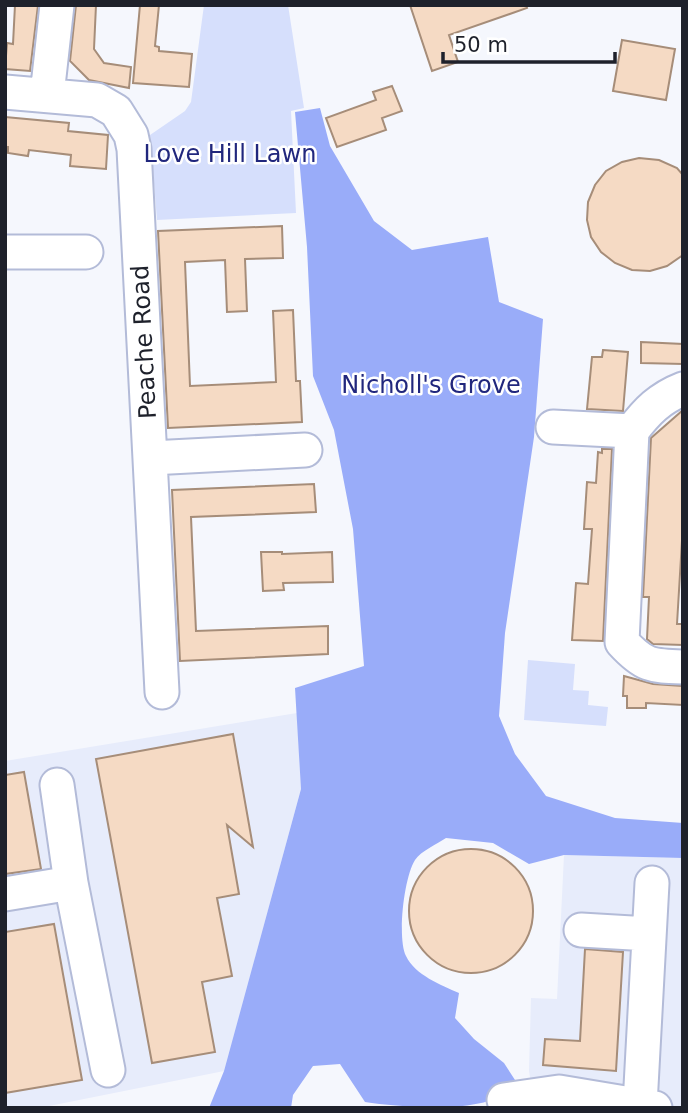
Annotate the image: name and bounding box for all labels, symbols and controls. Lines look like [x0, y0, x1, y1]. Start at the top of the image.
scale bar [443, 21, 614, 65]
text: 50 m [454, 33, 508, 57]
park label: Love Hill Lawn [144, 140, 316, 168]
street label: Peache Road [126, 264, 162, 420]
park label: Nicholl's Grove [341, 371, 521, 399]

